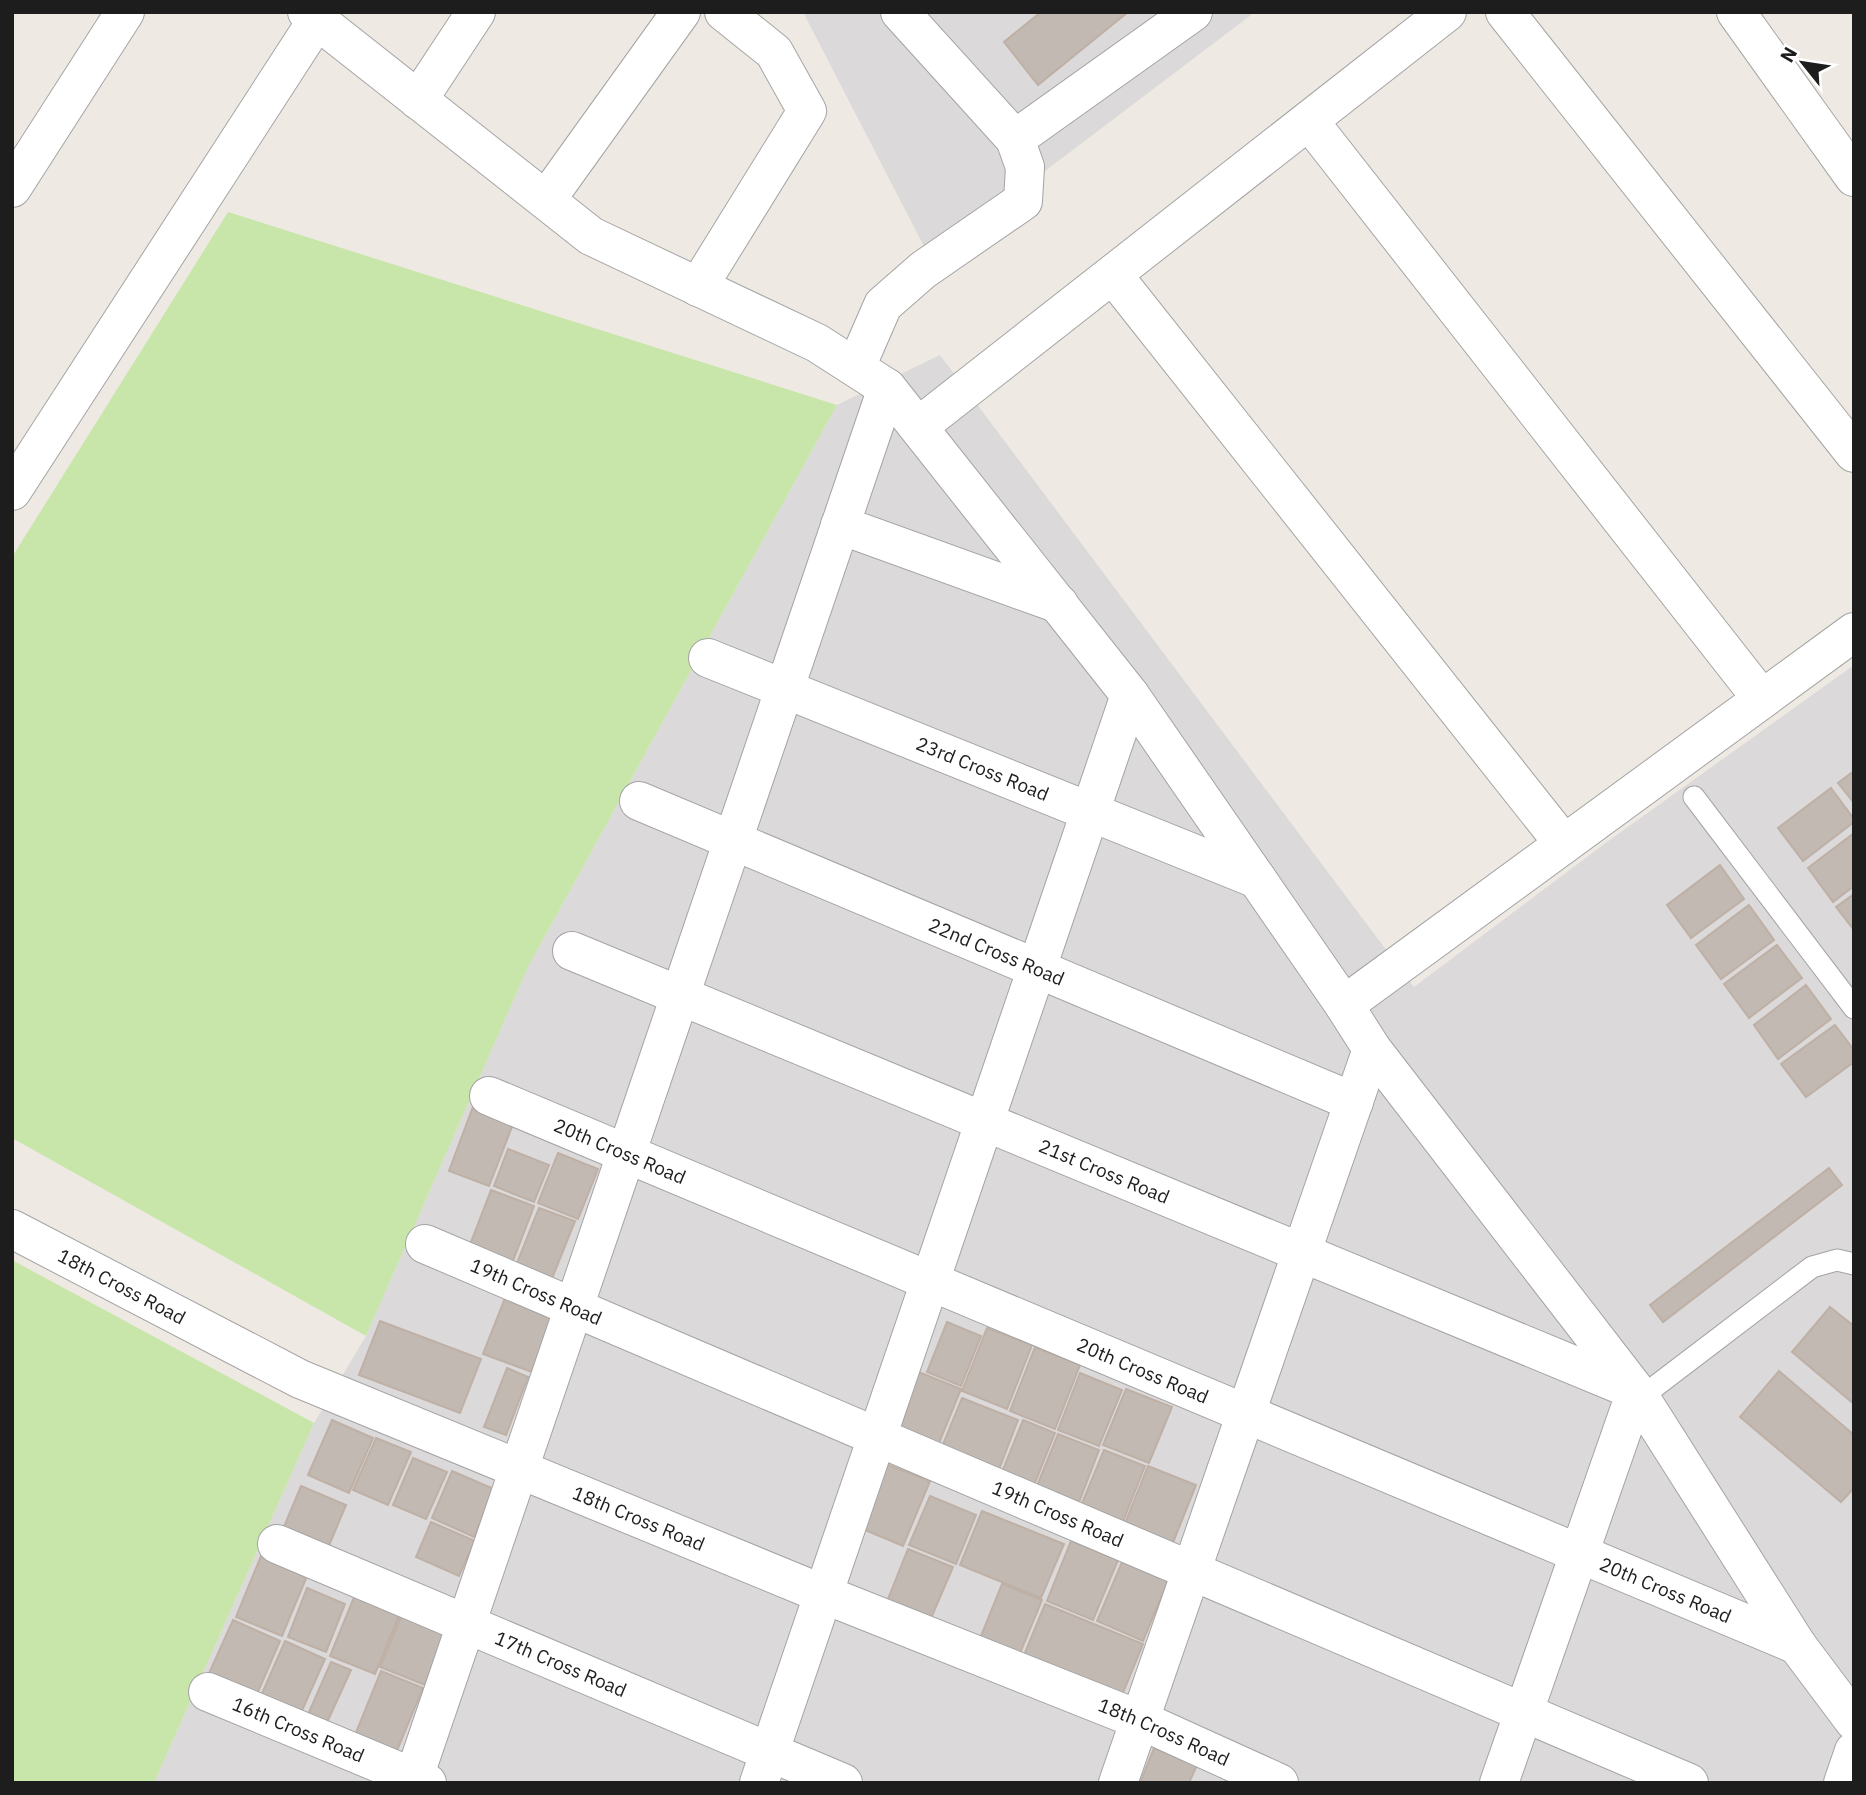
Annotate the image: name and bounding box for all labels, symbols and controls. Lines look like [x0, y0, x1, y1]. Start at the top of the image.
north arrow [1768, 28, 1838, 98]
text: N [1774, 43, 1802, 66]
street label: 23rd Cross Road [913, 731, 1053, 806]
street label: 22nd Cross Road [925, 912, 1068, 991]
street label: 20th Cross Road [550, 1113, 689, 1189]
street label: 21st Cross Road [1035, 1133, 1173, 1209]
street label: 18th Cross Road [54, 1243, 190, 1329]
street label: 19th Cross Road [467, 1253, 606, 1330]
street label: 20th Cross Road [1073, 1332, 1212, 1409]
street label: 19th Cross Road [988, 1475, 1127, 1553]
street label: 18th Cross Road [569, 1480, 708, 1556]
street label: 20th Cross Road [1596, 1552, 1735, 1628]
street label: 17th Cross Road [491, 1625, 630, 1702]
street label: 16th Cross Road [229, 1692, 368, 1768]
street label: 18th Cross Road [1095, 1693, 1233, 1771]

